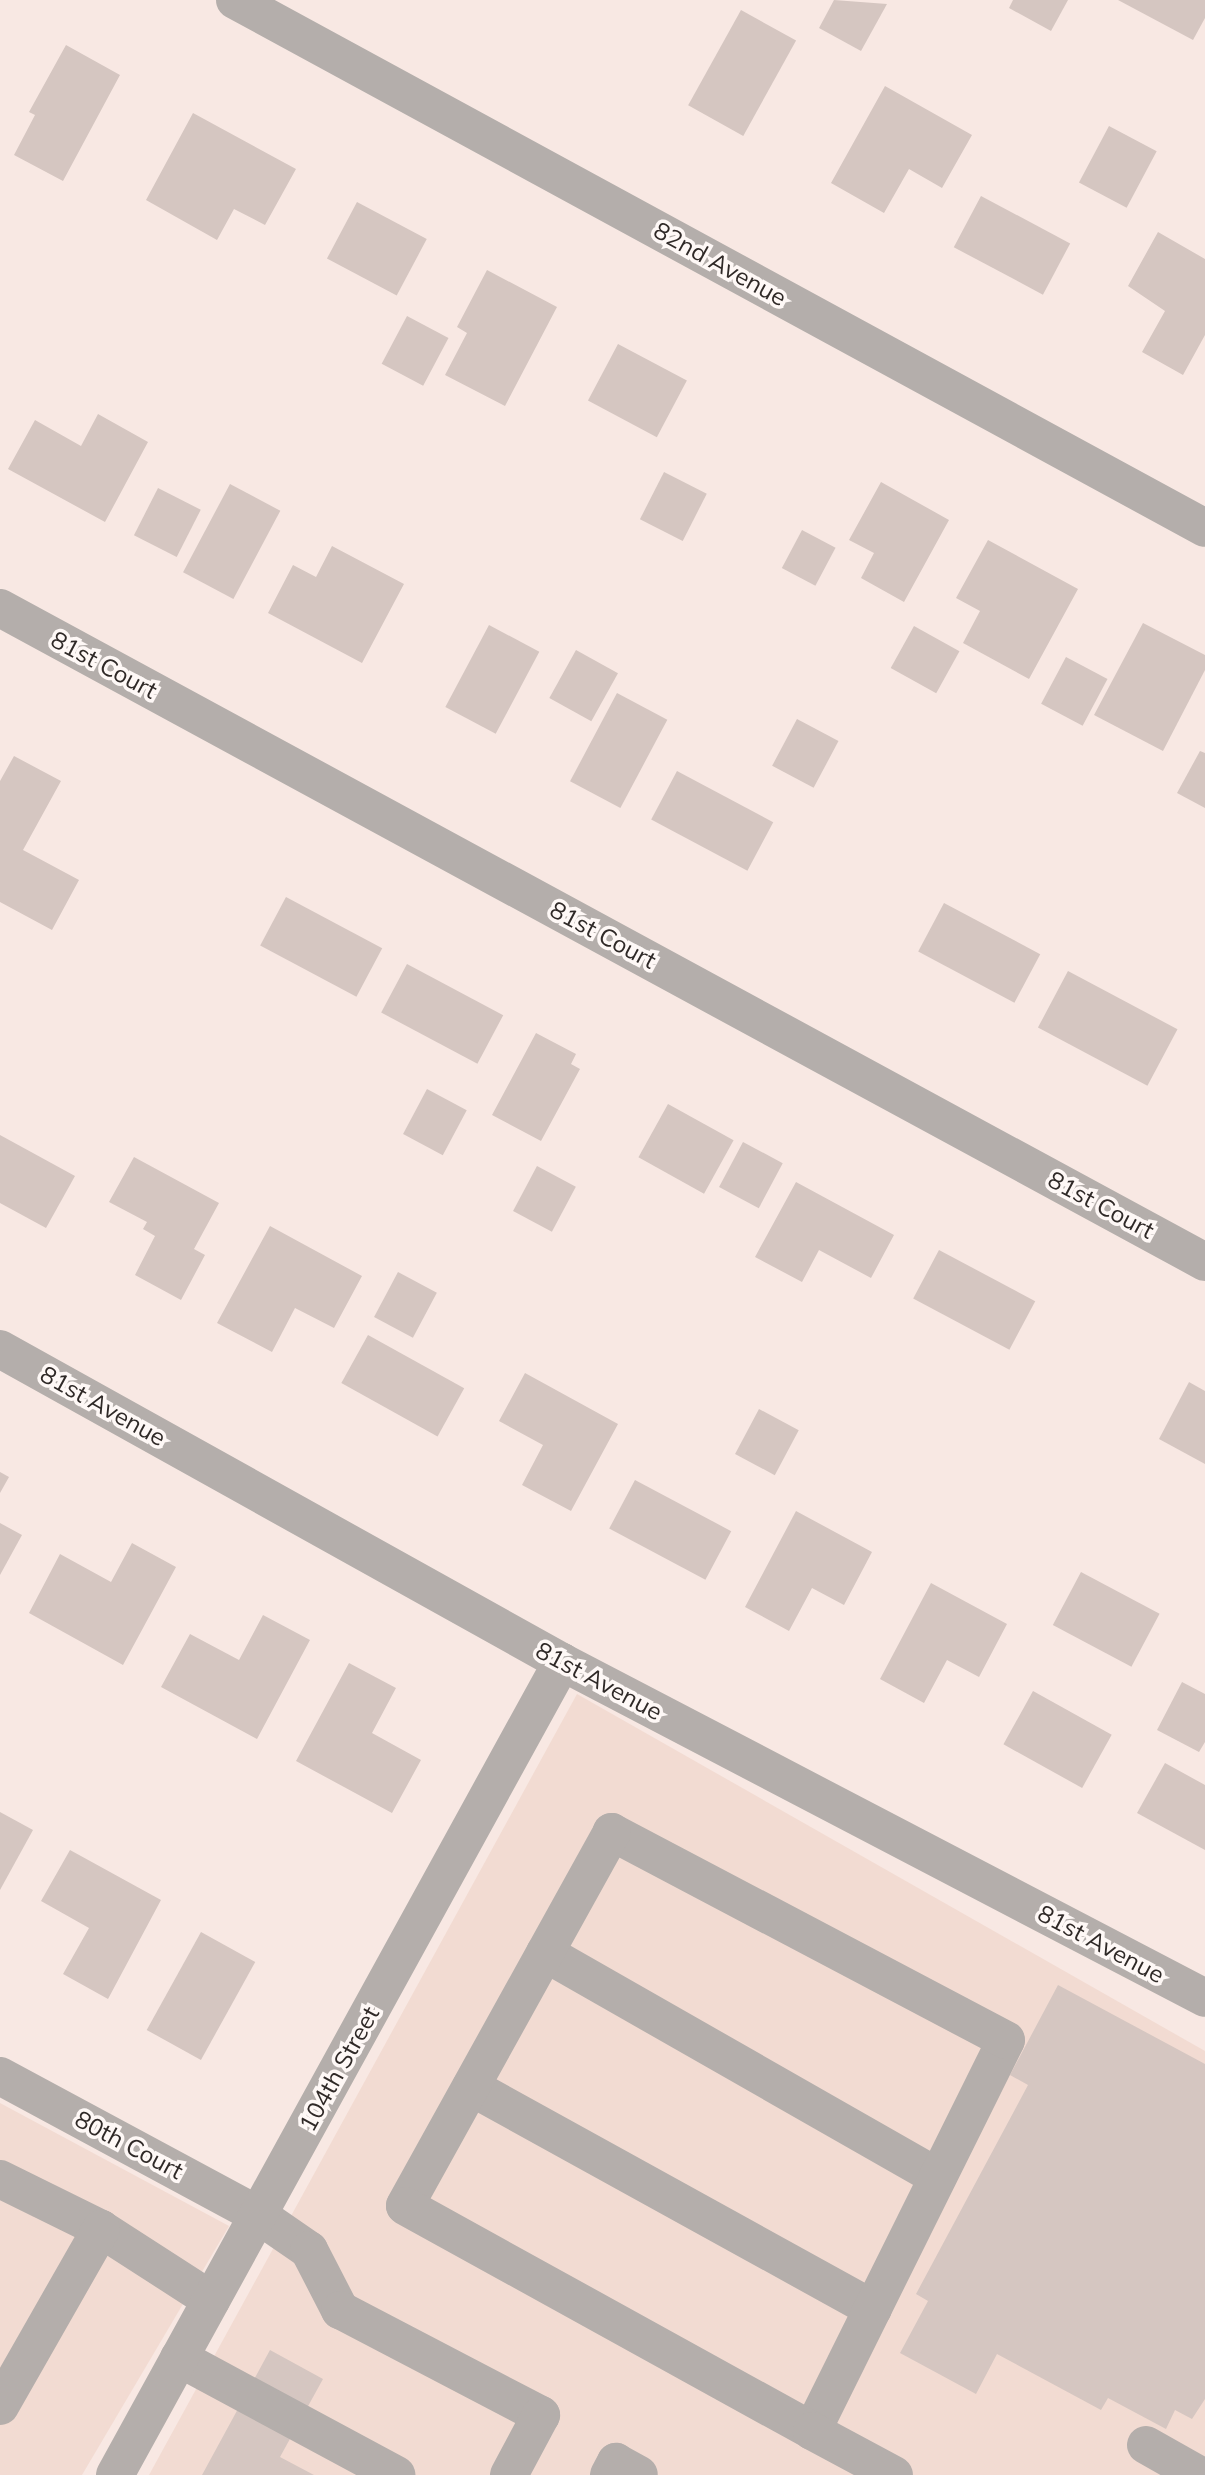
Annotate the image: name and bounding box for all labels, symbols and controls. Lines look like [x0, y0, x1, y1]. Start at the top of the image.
street label: 82nd Avenue [649, 216, 791, 312]
street label: 81st Court [46, 625, 162, 705]
street label: 81st Court [545, 895, 661, 975]
street label: 81st Court [1043, 1165, 1159, 1245]
street label: 81st Avenue [35, 1360, 171, 1452]
street label: 81st Avenue [531, 1636, 667, 1726]
street label: 81st Avenue [1033, 1899, 1169, 1989]
street label: 104th Street [293, 2002, 385, 2136]
street label: 80th Court [70, 2104, 188, 2186]

